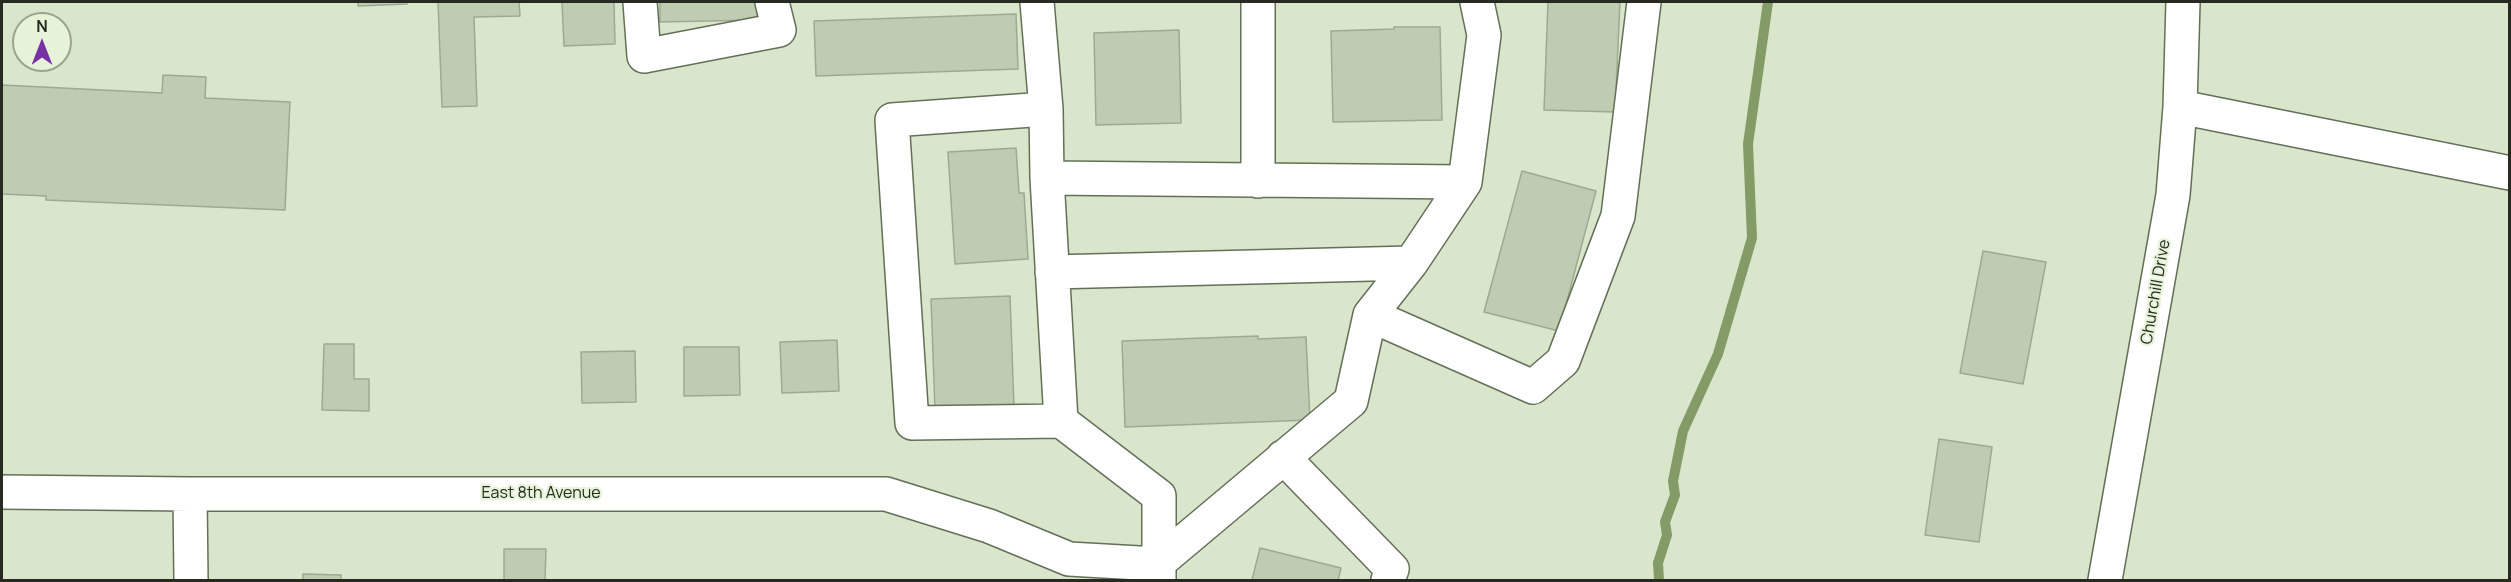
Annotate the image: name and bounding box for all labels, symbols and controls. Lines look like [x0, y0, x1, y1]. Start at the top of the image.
north arrow [12, 12, 72, 72]
text: N [36, 15, 48, 37]
street label: Churchill Drive [2137, 238, 2175, 346]
street label: East 8th Avenue [481, 484, 601, 504]

